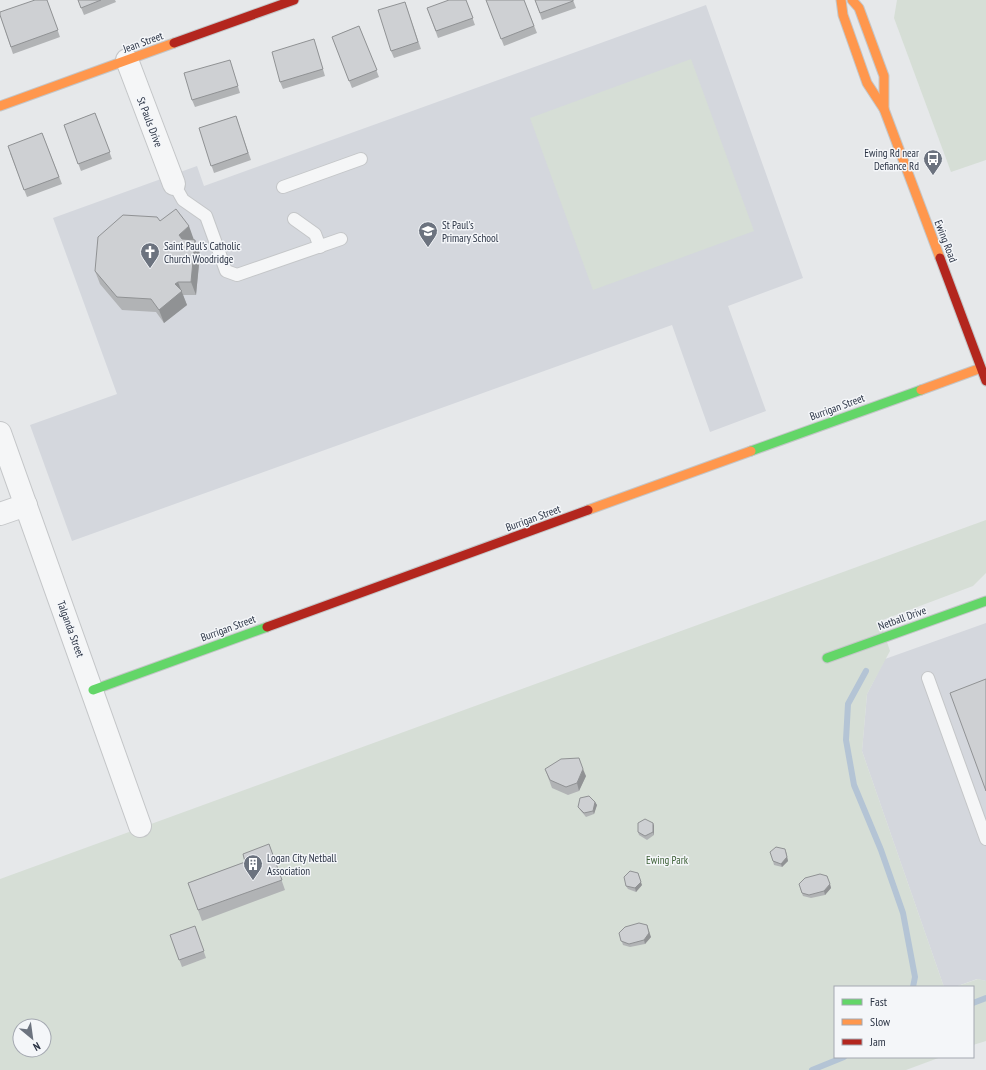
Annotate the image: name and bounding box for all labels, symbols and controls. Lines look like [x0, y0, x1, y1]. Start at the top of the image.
street label: Jean Street [120, 28, 165, 56]
street label: St Pauls Drive [134, 95, 166, 149]
place label: Ewing Rd near Defiance Rd [864, 146, 919, 173]
bus stop icon: Ewing Rd near Defiance Rd [922, 148, 944, 176]
place label: St Paul's Primary School [442, 218, 499, 245]
street label: Ewing Road [932, 218, 961, 264]
school or university icon: St Paul's Primary School [417, 220, 439, 248]
place label: Saint Paul's Catholic Church Woodridge [164, 239, 240, 266]
church icon: Saint Paul's Catholic Church Woodridge [139, 241, 161, 269]
street label: Burrigan Street [808, 391, 866, 423]
street label: Burrigan Street [504, 502, 562, 534]
street label: Talganda Street [54, 599, 88, 659]
street label: Netball Drive [876, 603, 928, 633]
street label: Burrigan Street [199, 612, 257, 644]
place label: Logan City Netball Association [267, 851, 337, 878]
building icon: Logan City Netball Association [242, 853, 264, 881]
park label: Ewing Park [646, 853, 689, 867]
legend [834, 986, 974, 1058]
text: Fast [870, 994, 888, 1009]
text: Slow [870, 1014, 891, 1029]
north arrow [12, 1018, 52, 1058]
text: Jam [869, 1034, 886, 1049]
text: N [31, 1039, 43, 1054]

